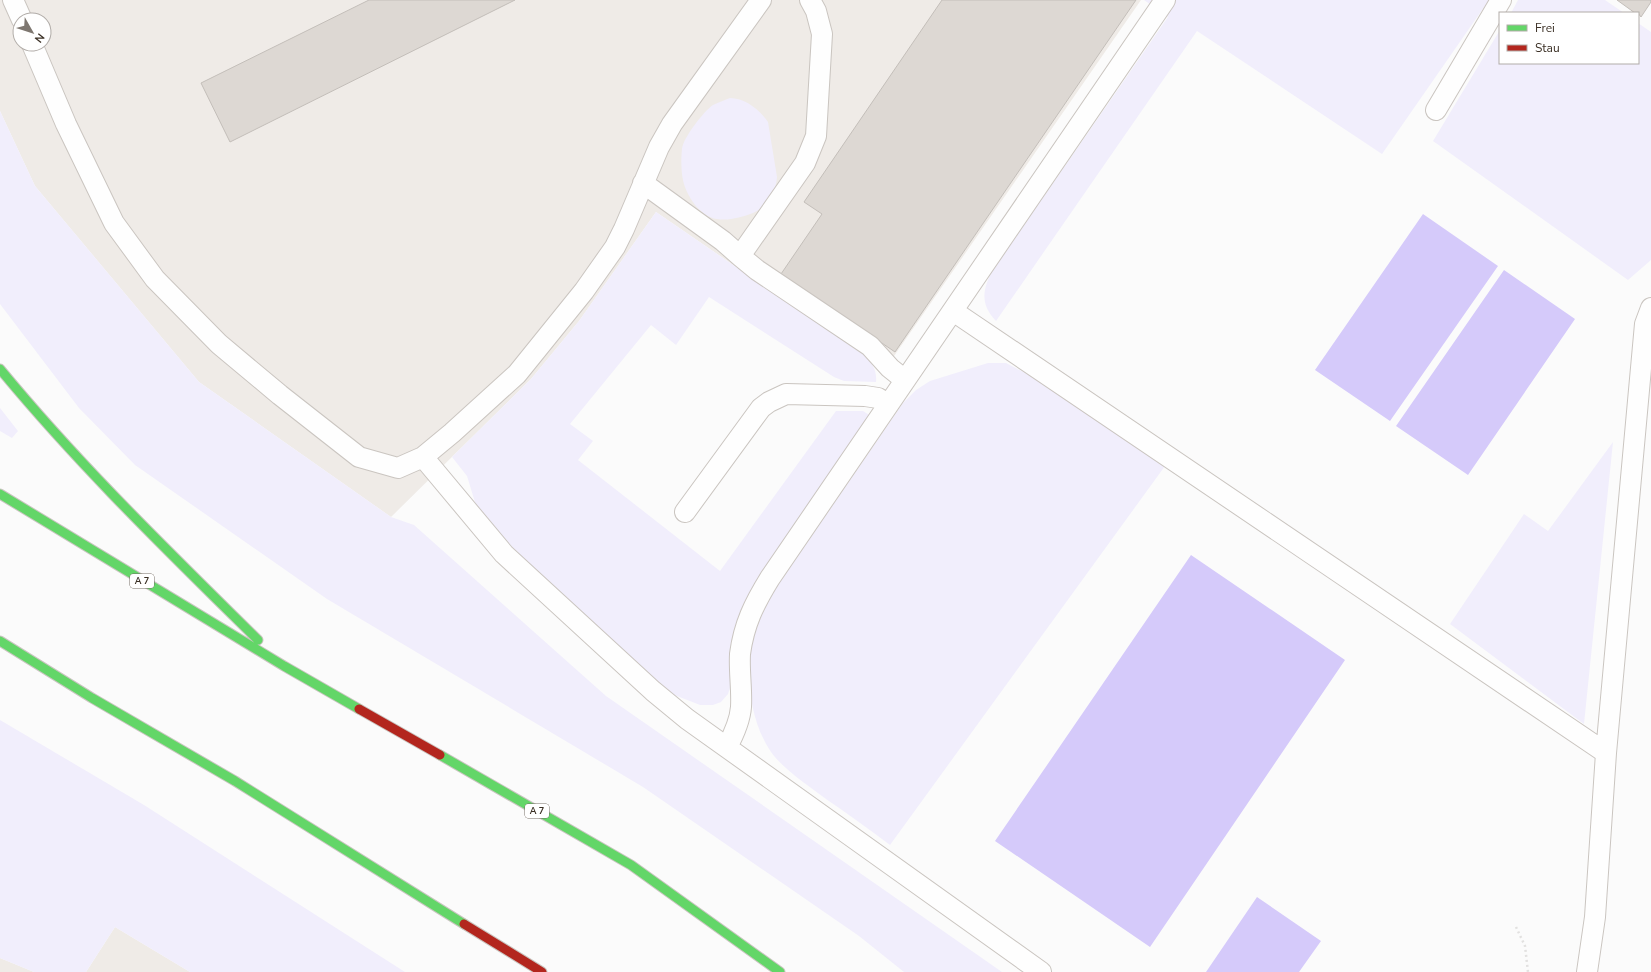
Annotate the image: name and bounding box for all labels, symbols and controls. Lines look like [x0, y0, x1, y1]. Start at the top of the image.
north arrow [12, 12, 52, 52]
legend [1499, 12, 1639, 64]
text: Frei [1535, 20, 1555, 36]
text: N [31, 30, 48, 46]
text: Stau [1535, 40, 1560, 56]
road number: A 7 [130, 574, 154, 588]
road number: A 7 [525, 804, 549, 818]

